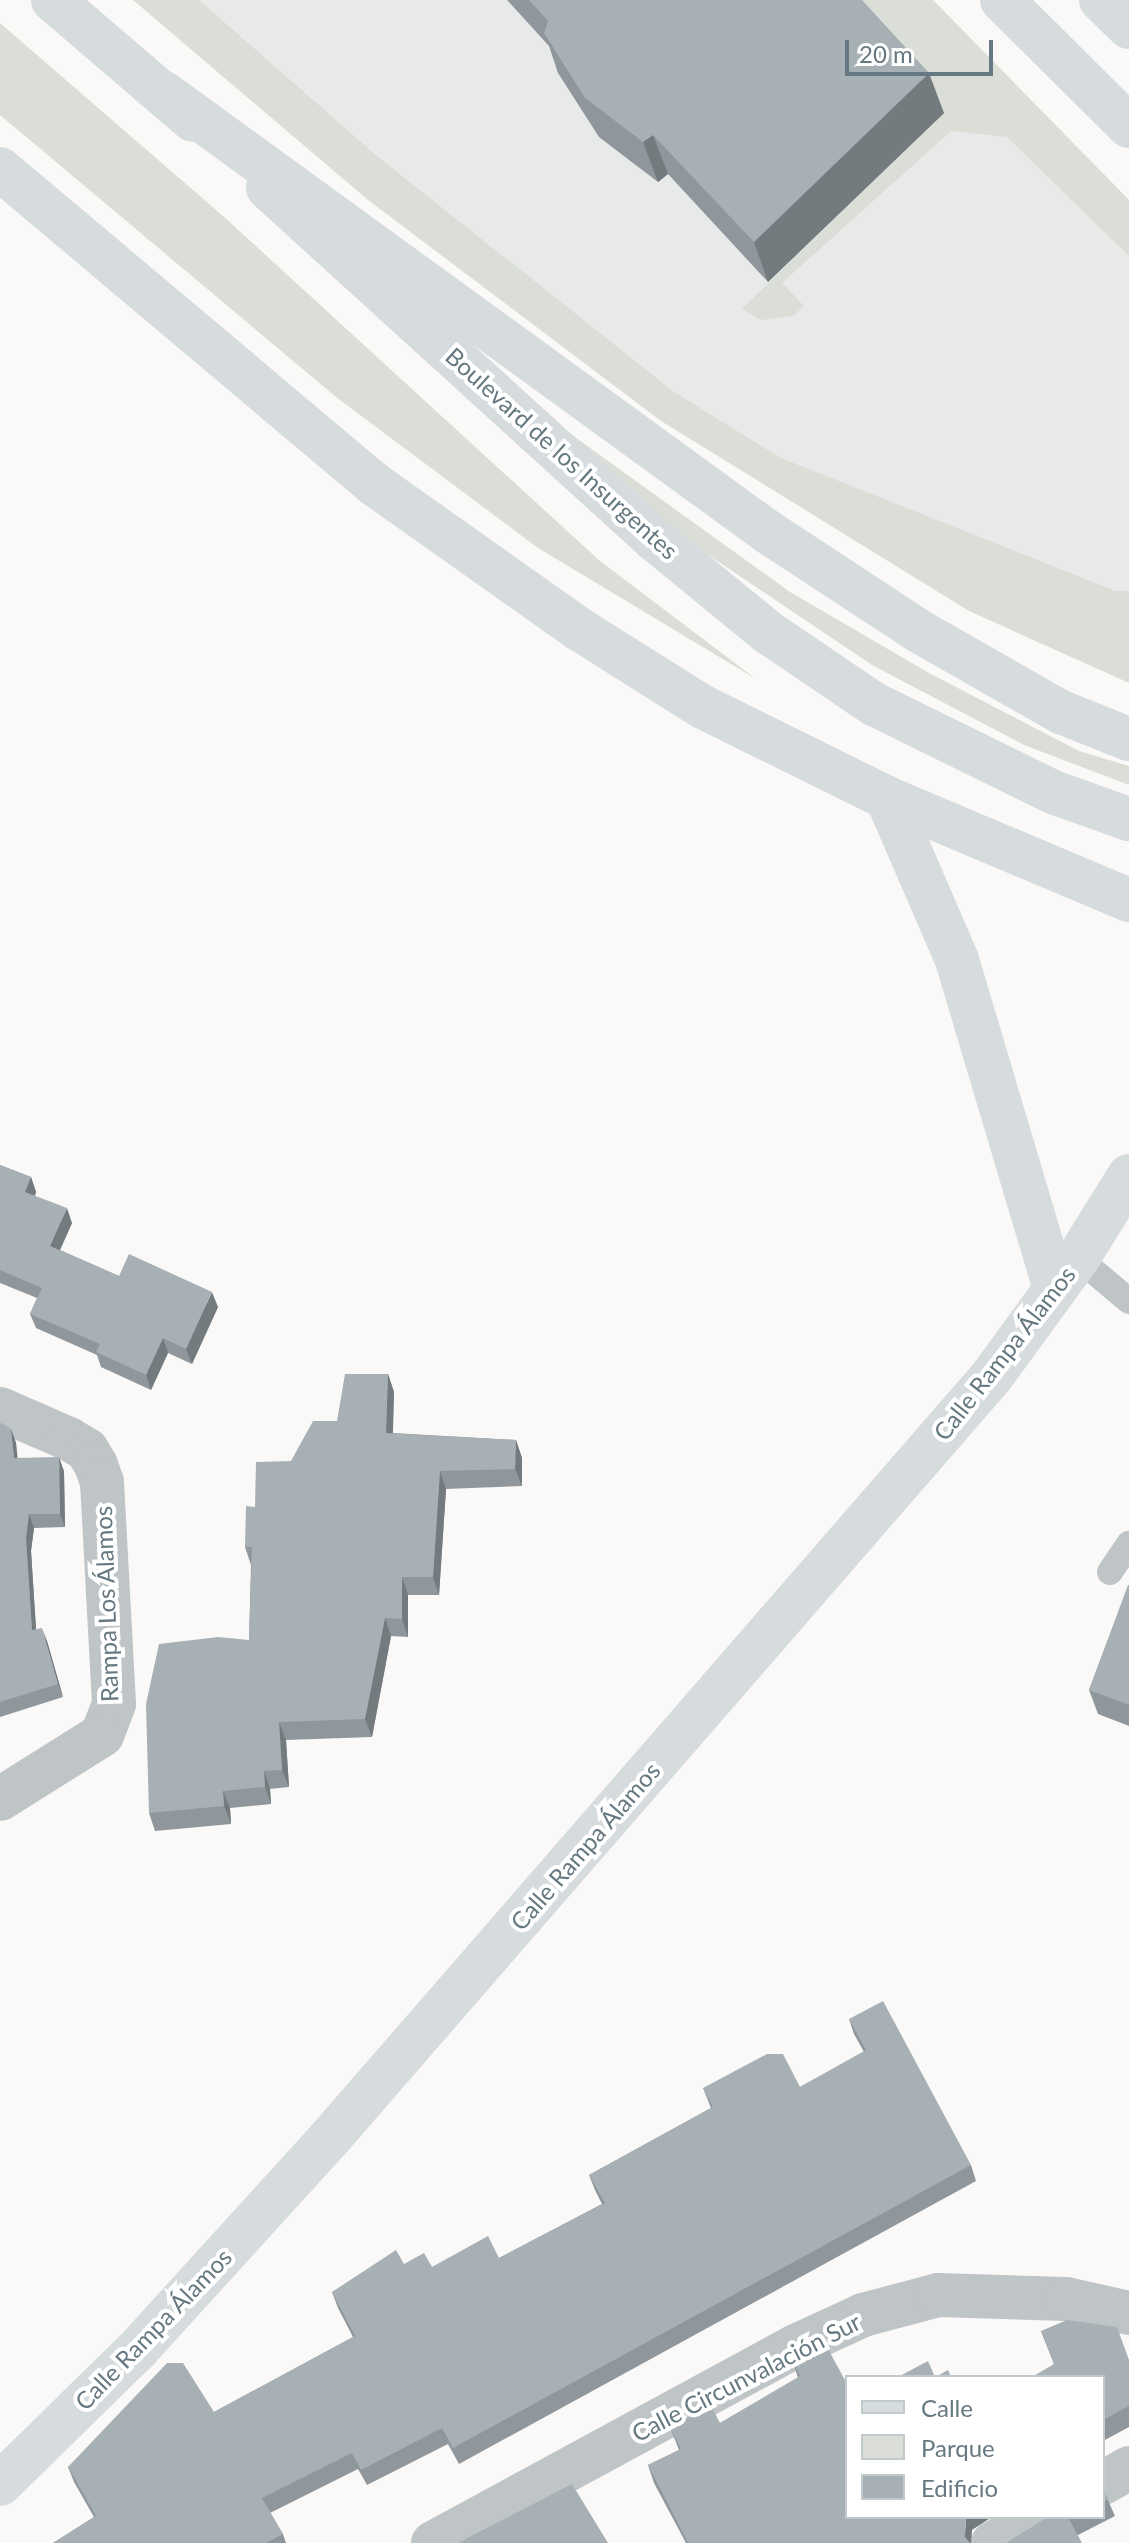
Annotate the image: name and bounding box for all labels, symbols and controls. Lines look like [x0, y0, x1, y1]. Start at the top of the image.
scale bar [849, 24, 997, 74]
text: 20 m [859, 39, 913, 68]
street label: Boulevard de los Insurgentes [440, 341, 684, 565]
street label: Calle Rampa Álamos [927, 1260, 1081, 1446]
street label: Rampa Los Álamos [88, 1505, 124, 1703]
street label: Calle Rampa Álamos [504, 1756, 666, 1936]
street label: Calle Rampa Álamos [68, 2242, 238, 2416]
street label: Calle Circunvalación Sur [627, 2307, 865, 2447]
legend [845, 2375, 1105, 2519]
text: Calle [921, 2393, 973, 2422]
text: Parque [921, 2433, 995, 2462]
text: Edificio [921, 2473, 998, 2502]

